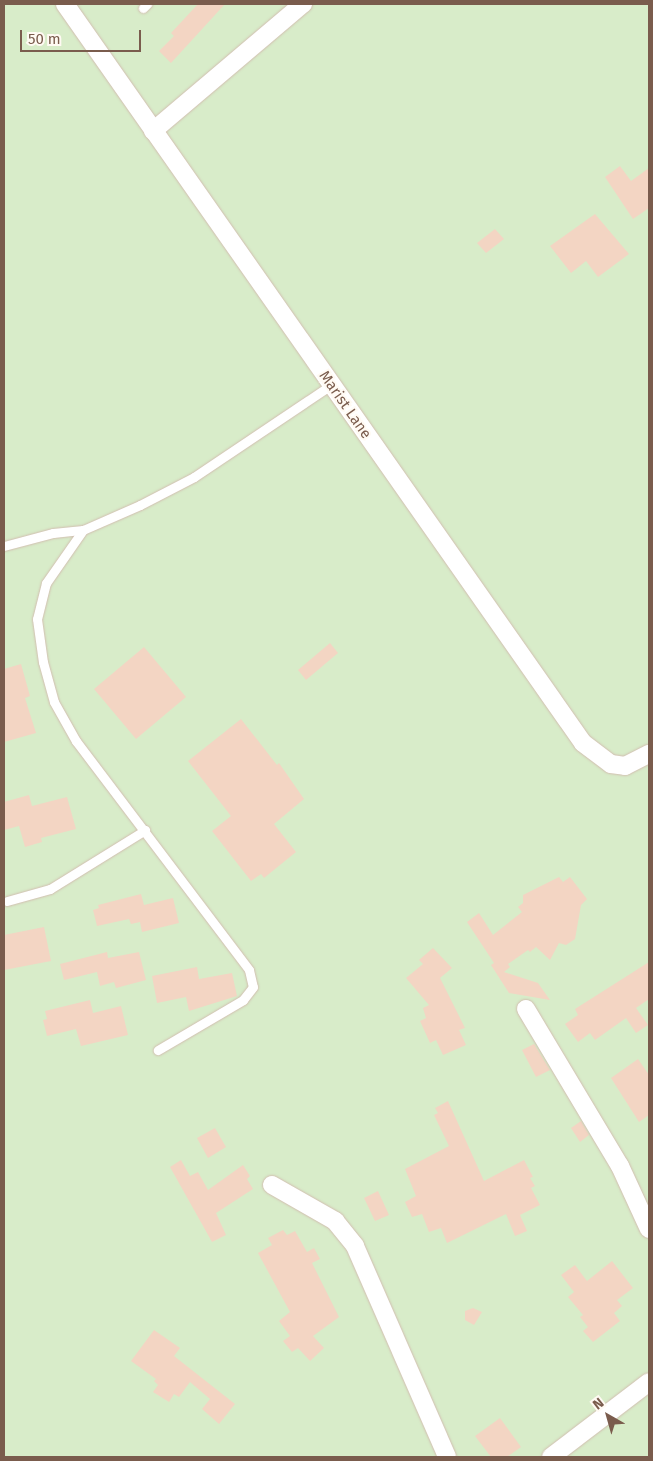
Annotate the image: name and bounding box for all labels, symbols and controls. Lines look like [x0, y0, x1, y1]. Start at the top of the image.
scale bar [22, 20, 144, 52]
text: 50 m [28, 30, 61, 48]
street label: Marist Lane [315, 368, 375, 442]
north arrow [583, 1391, 633, 1441]
text: N [590, 1394, 607, 1413]

